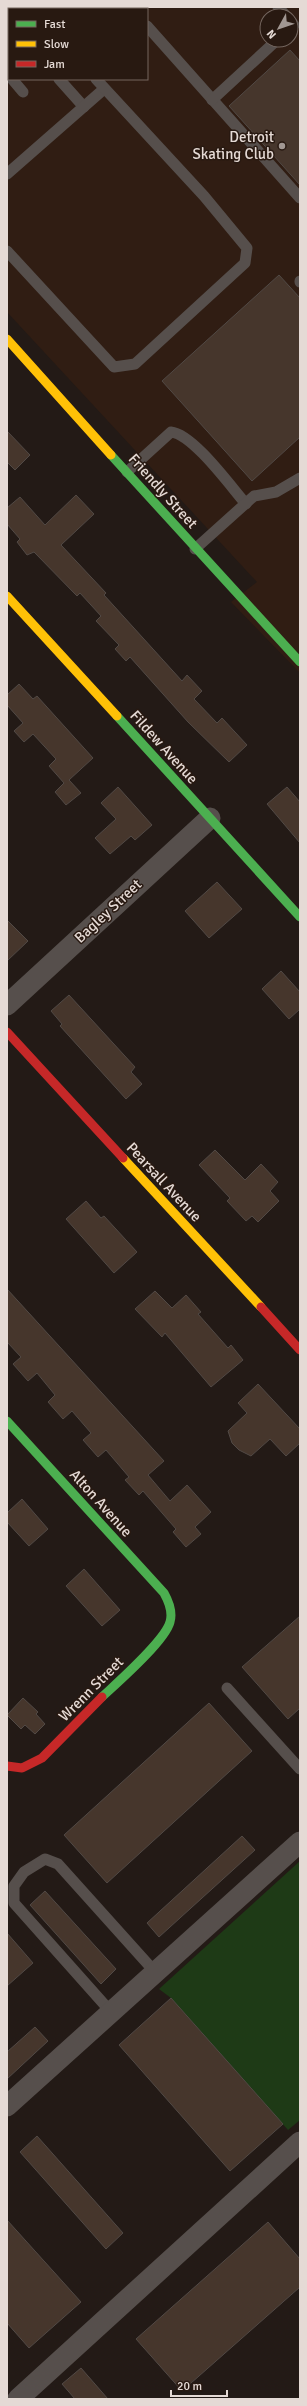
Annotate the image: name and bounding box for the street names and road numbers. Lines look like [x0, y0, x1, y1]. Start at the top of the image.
street label: Friendly Street [125, 450, 201, 532]
street label: Fildew Avenue [126, 707, 202, 787]
street label: Bagley Street [71, 875, 145, 947]
street label: Pearsall Avenue [123, 1139, 205, 1225]
street label: Alton Avenue [66, 1466, 136, 1540]
street label: Wrenn Street [55, 1653, 127, 1725]

